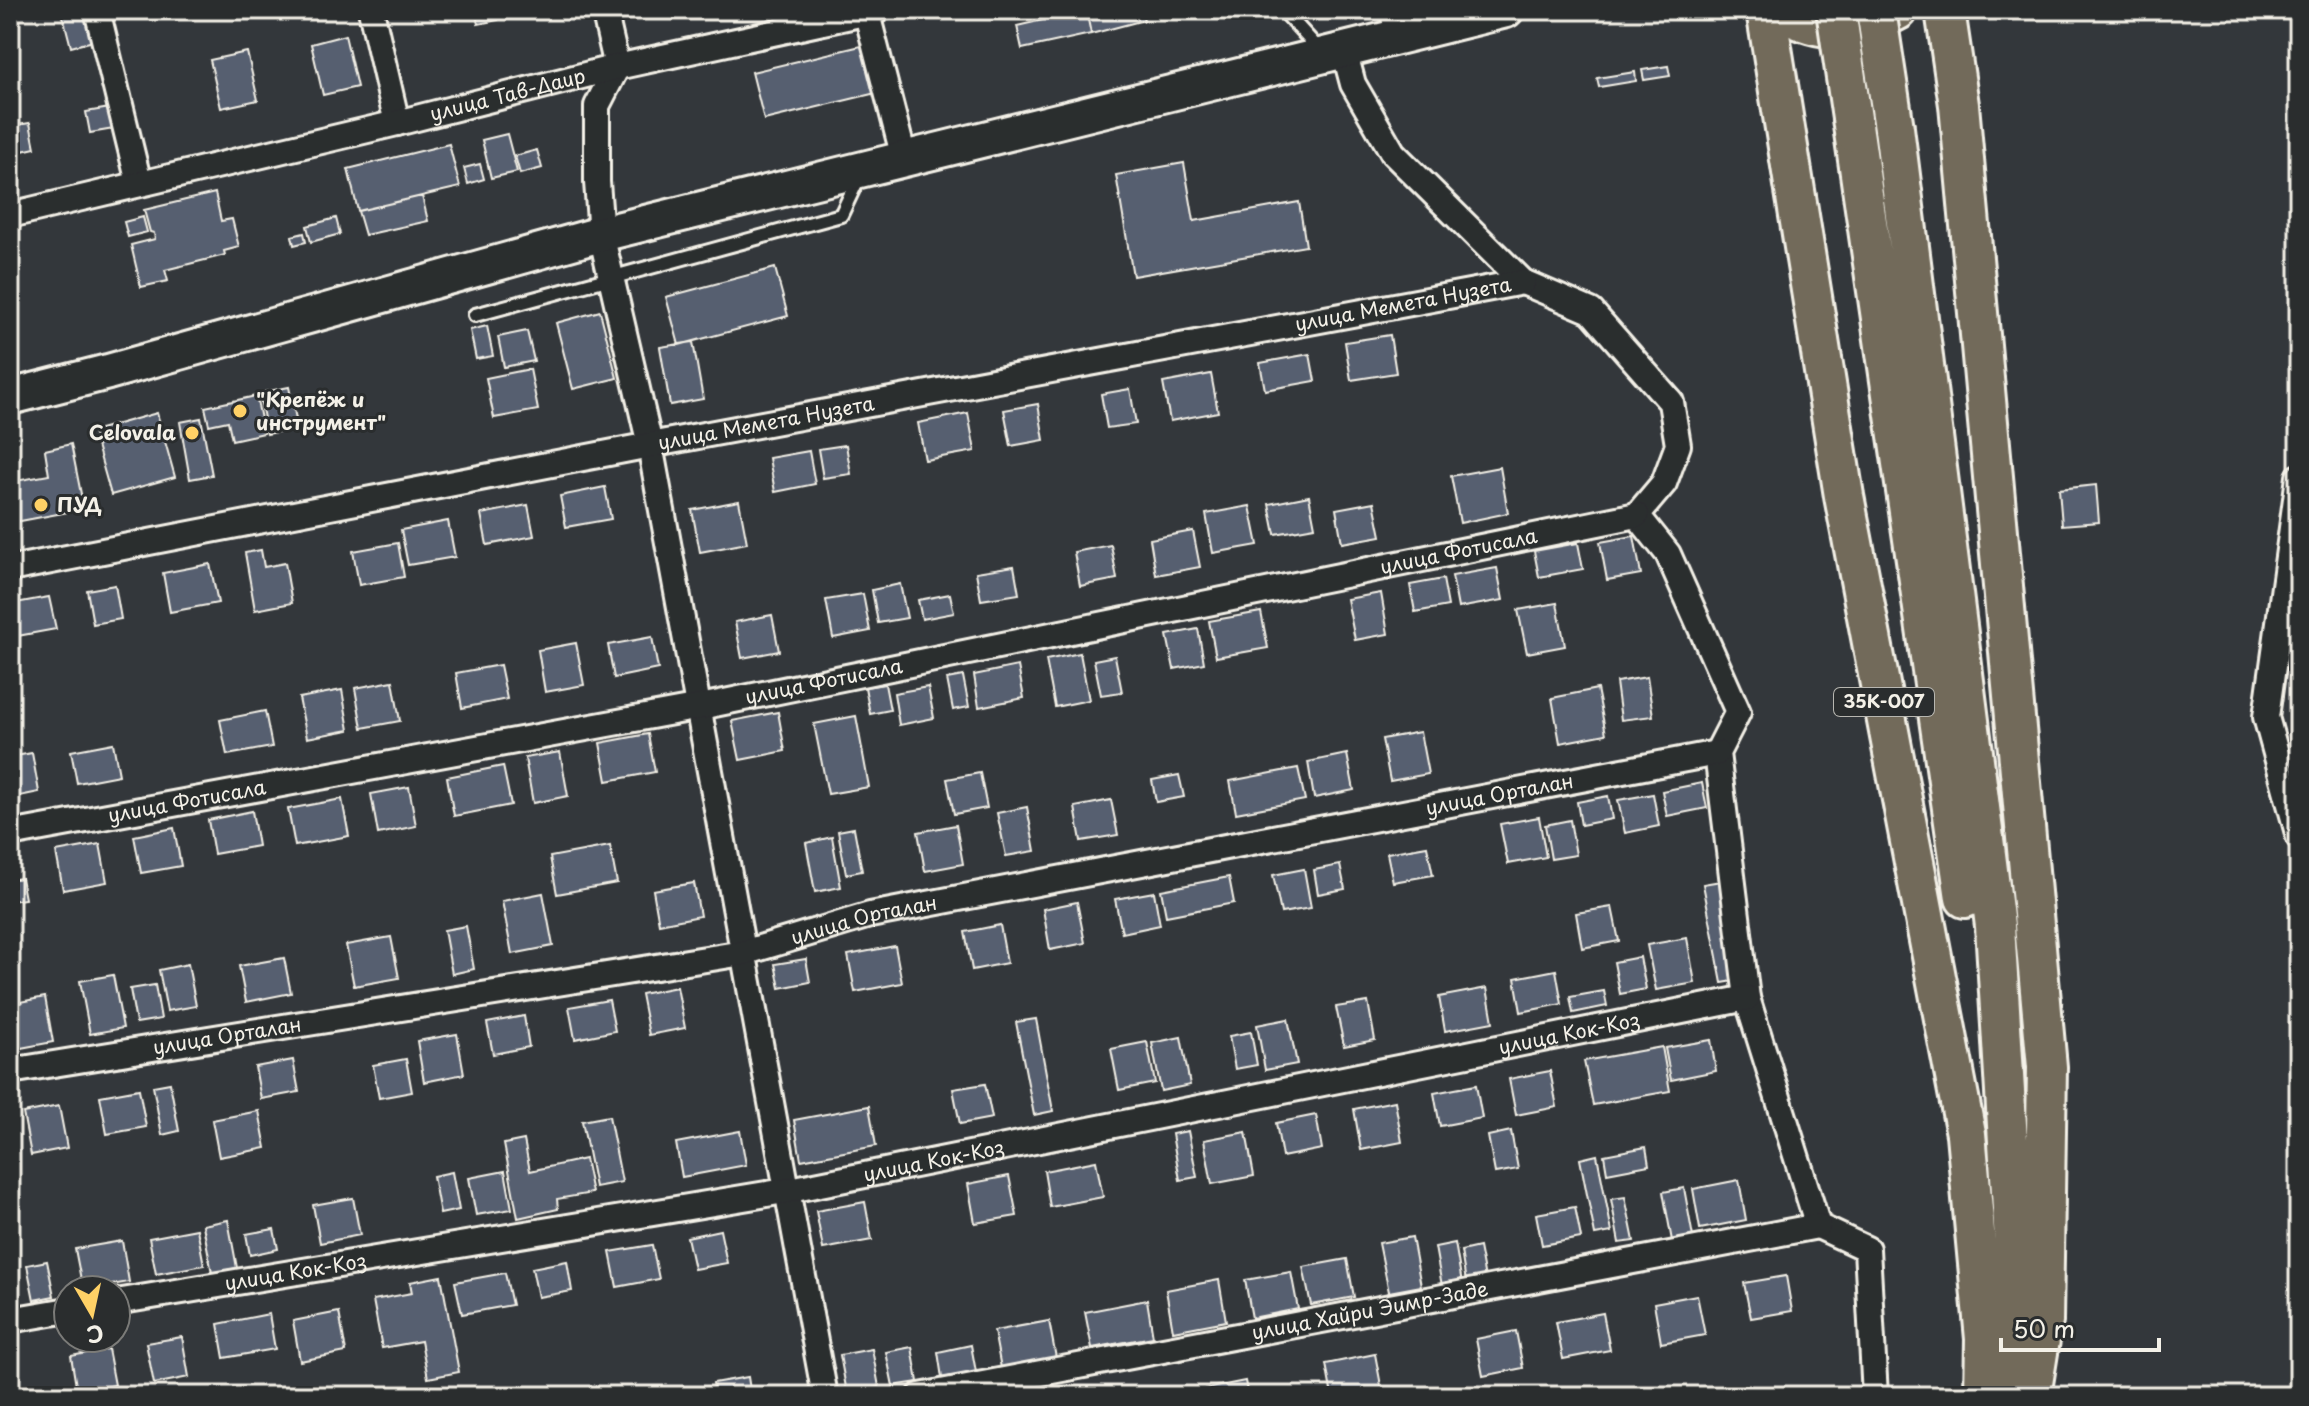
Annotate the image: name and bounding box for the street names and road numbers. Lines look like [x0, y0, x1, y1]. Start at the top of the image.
street label: улица Тав-Даир [426, 60, 588, 128]
street label: улица Мемета Нузета [1292, 268, 1514, 338]
street label: улица Мемета Нузета [655, 387, 877, 457]
street label: улица Фотисала [1377, 520, 1540, 581]
street label: улица Фотисала [742, 650, 905, 711]
road number: 35К-007 [1834, 688, 1934, 716]
street label: улица Орталан [1423, 765, 1576, 822]
street label: улица Фотисала [105, 771, 269, 830]
street label: улица Орталан [787, 887, 939, 952]
street label: улица Кок-Коз [1496, 1004, 1642, 1062]
street label: улица Орталан [151, 1008, 303, 1062]
street label: улица Кок-Коз [860, 1131, 1007, 1189]
street label: улица Кок-Коз [222, 1245, 369, 1298]
street label: улица Хайри Эимр-Заде [1249, 1273, 1491, 1347]

